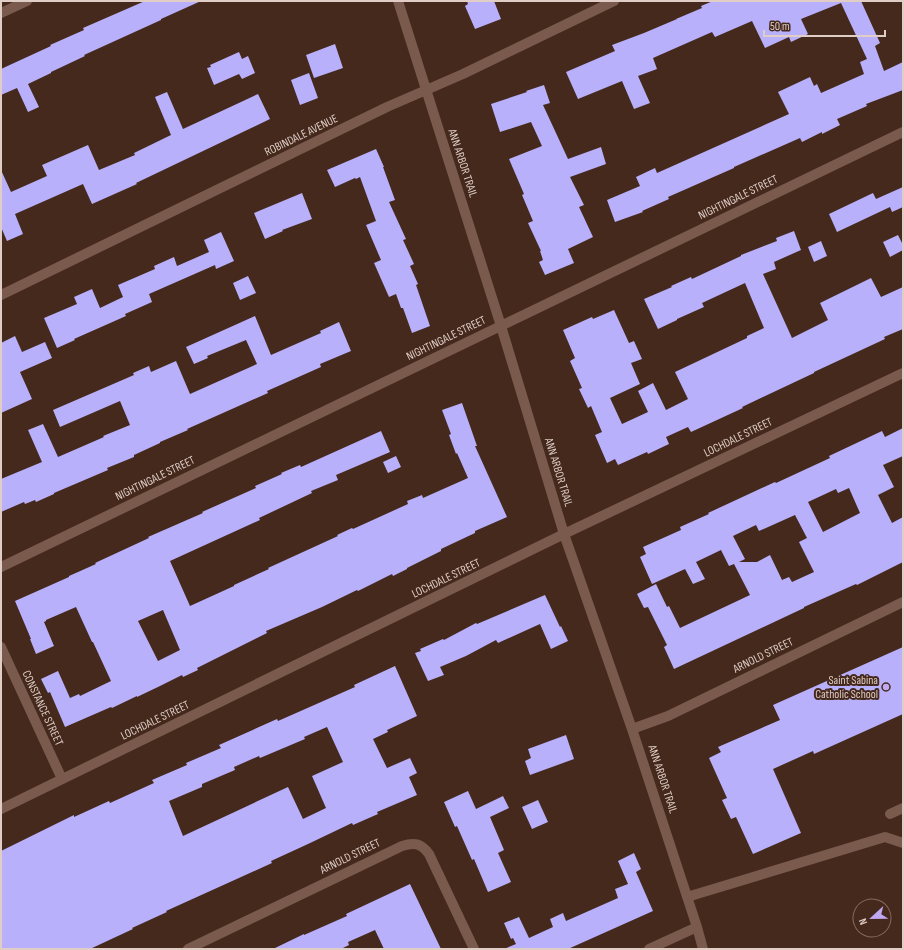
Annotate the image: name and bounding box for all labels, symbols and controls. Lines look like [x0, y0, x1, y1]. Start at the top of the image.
scale bar [764, 12, 885, 38]
text: 50 m [770, 19, 790, 34]
street label: ROBINDALE AVENUE [262, 111, 340, 160]
street label: ANN ARBOR TRAIL [444, 126, 481, 200]
street label: NIGHTINGALE STREET [696, 172, 781, 223]
street label: NIGHTINGALE STREET [404, 313, 489, 364]
street label: LOCHDALE STREET [701, 414, 775, 461]
street label: ANN ARBOR TRAIL [541, 435, 576, 509]
street label: NIGHTINGALE STREET [113, 453, 198, 504]
street label: LOCHDALE STREET [409, 555, 483, 602]
street label: ARNOLD STREET [730, 634, 796, 677]
street label: CONSTANCE STREET [19, 668, 67, 748]
place label: Saint Sabina Catholic School [815, 673, 878, 702]
marker: Saint Sabina Catholic School [881, 682, 891, 692]
street label: LOCHDALE STREET [118, 697, 192, 744]
street label: ANN ARBOR TRAIL [644, 742, 681, 816]
street label: ARNOLD STREET [317, 835, 383, 878]
north arrow [852, 898, 892, 938]
text: N [856, 916, 870, 927]

